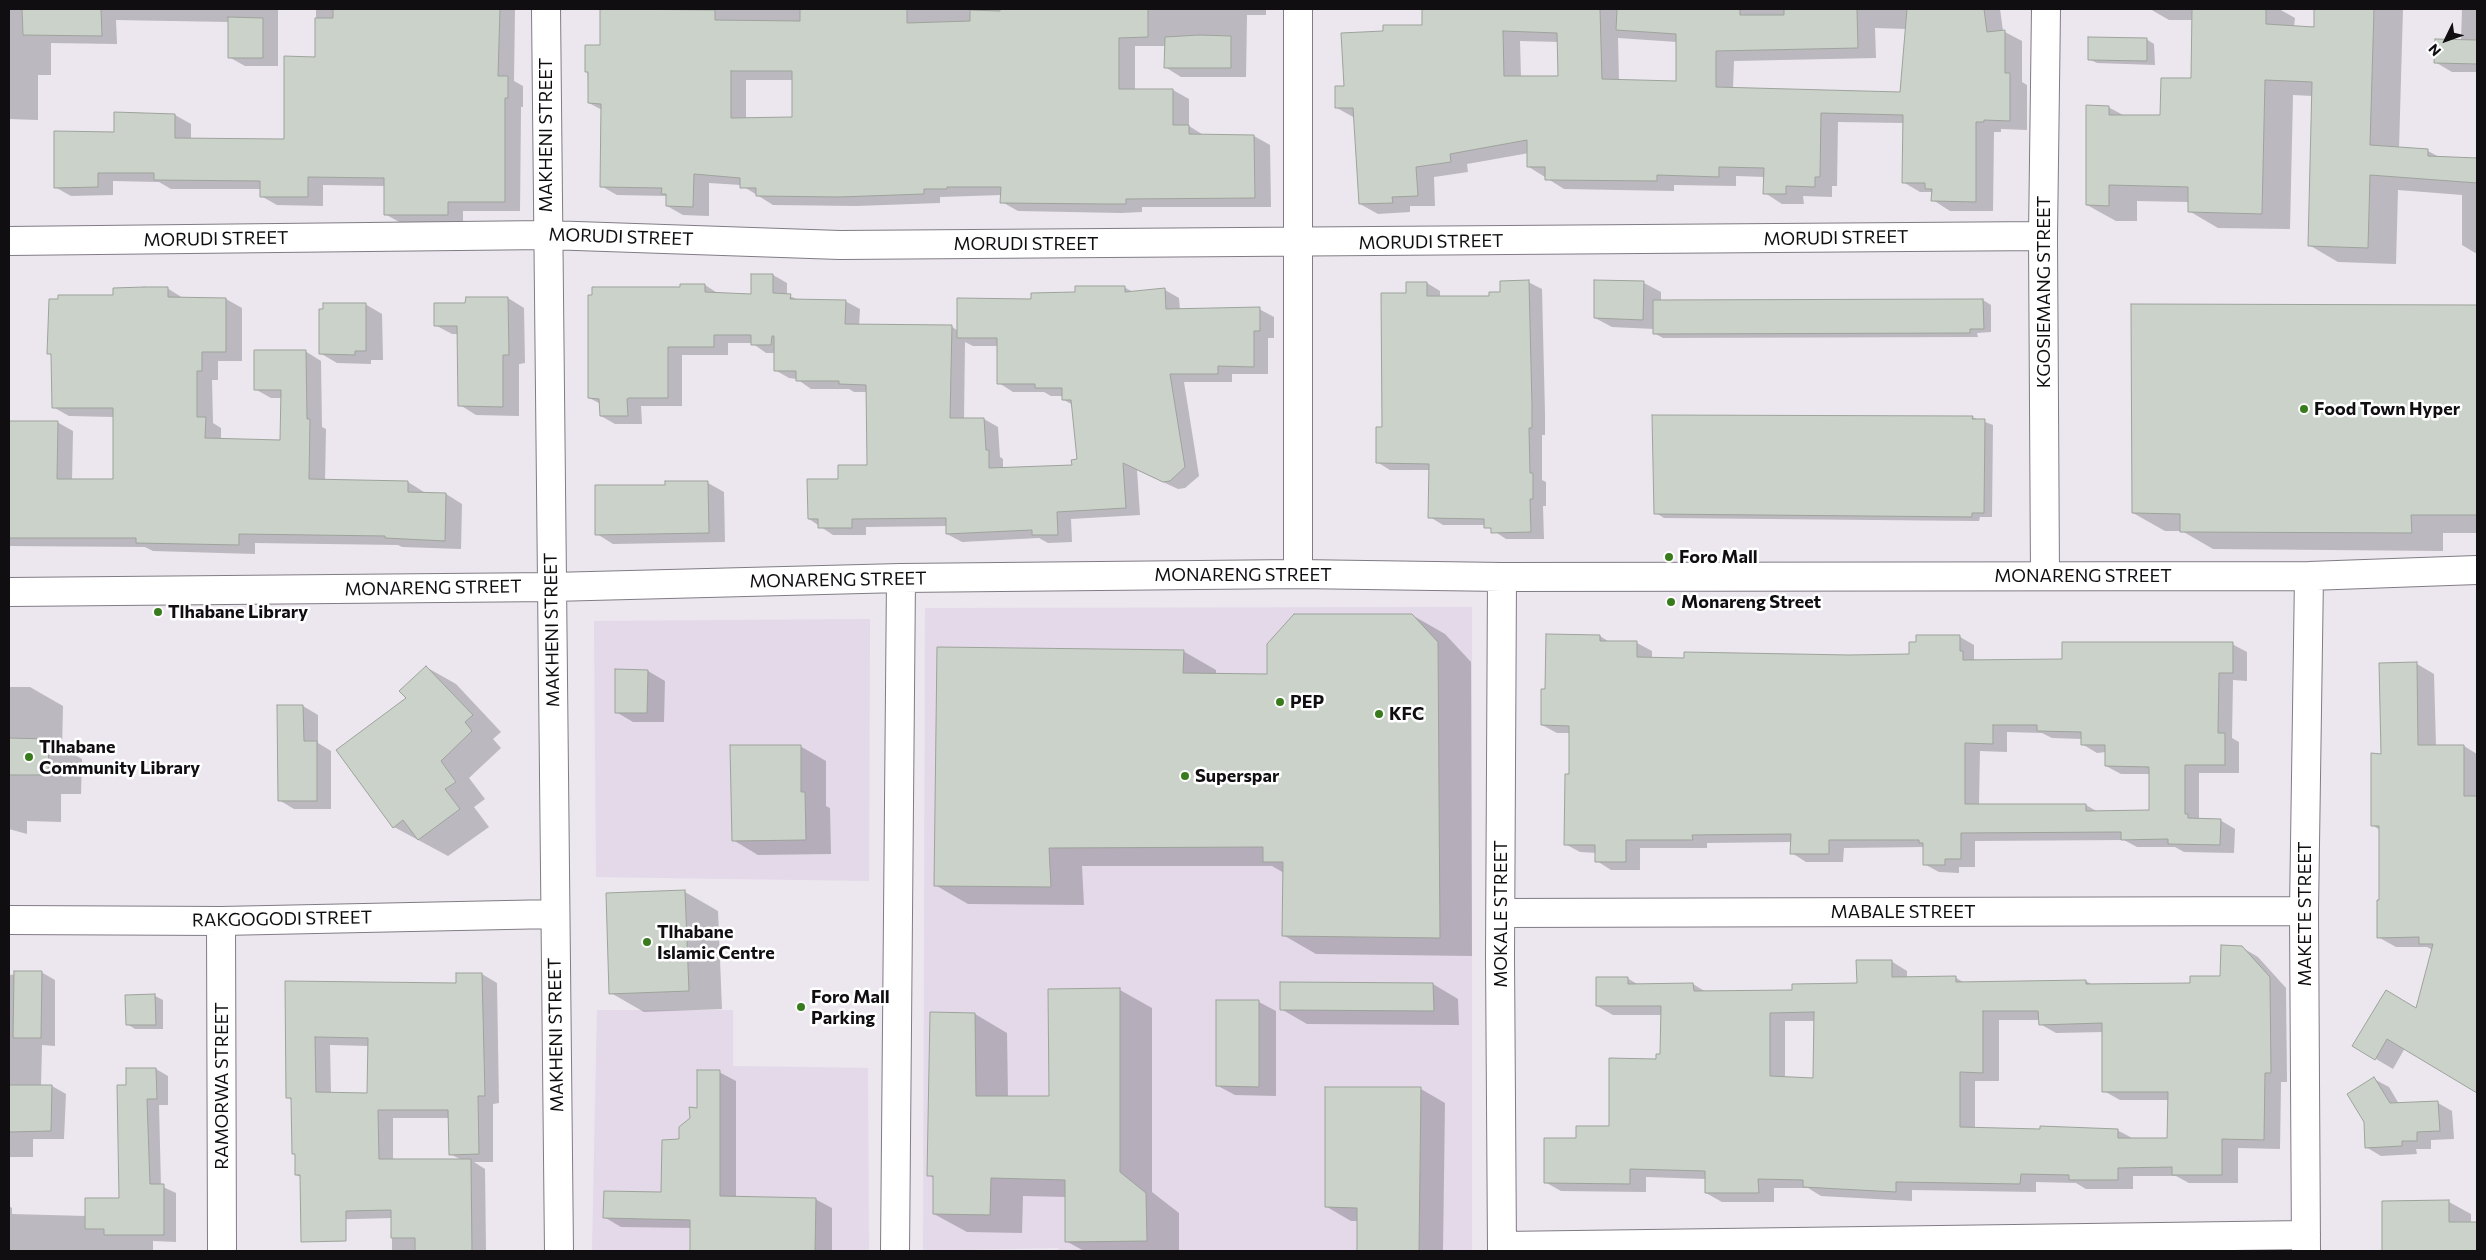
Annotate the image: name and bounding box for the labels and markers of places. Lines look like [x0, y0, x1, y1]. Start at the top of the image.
place label: Food Town Hyper [2314, 398, 2460, 420]
marker: Food Town Hyper [2298, 403, 2310, 415]
place label: Foro Mall [1679, 546, 1758, 568]
marker: Foro Mall [1663, 551, 1675, 563]
place label: Monareng Street [1681, 591, 1821, 613]
marker: Monareng Street [1665, 596, 1677, 608]
place label: Tlhabane Library [168, 601, 308, 623]
marker: Tlhabane Library [152, 606, 164, 618]
place label: PEP [1290, 691, 1324, 713]
marker: PEP [1274, 696, 1286, 708]
place label: KFC [1389, 703, 1424, 725]
marker: KFC [1373, 708, 1385, 720]
place label: Tlhabane Community Library [39, 736, 200, 779]
marker: Tlhabane Community Library [23, 751, 35, 763]
place label: Superspar [1195, 765, 1279, 787]
marker: Superspar [1179, 770, 1191, 782]
place label: Tlhabane Islamic Centre [657, 921, 775, 964]
marker: Tlhabane Islamic Centre [641, 936, 653, 948]
place label: Foro Mall Parking [811, 986, 890, 1028]
marker: Foro Mall Parking [795, 1001, 807, 1013]

